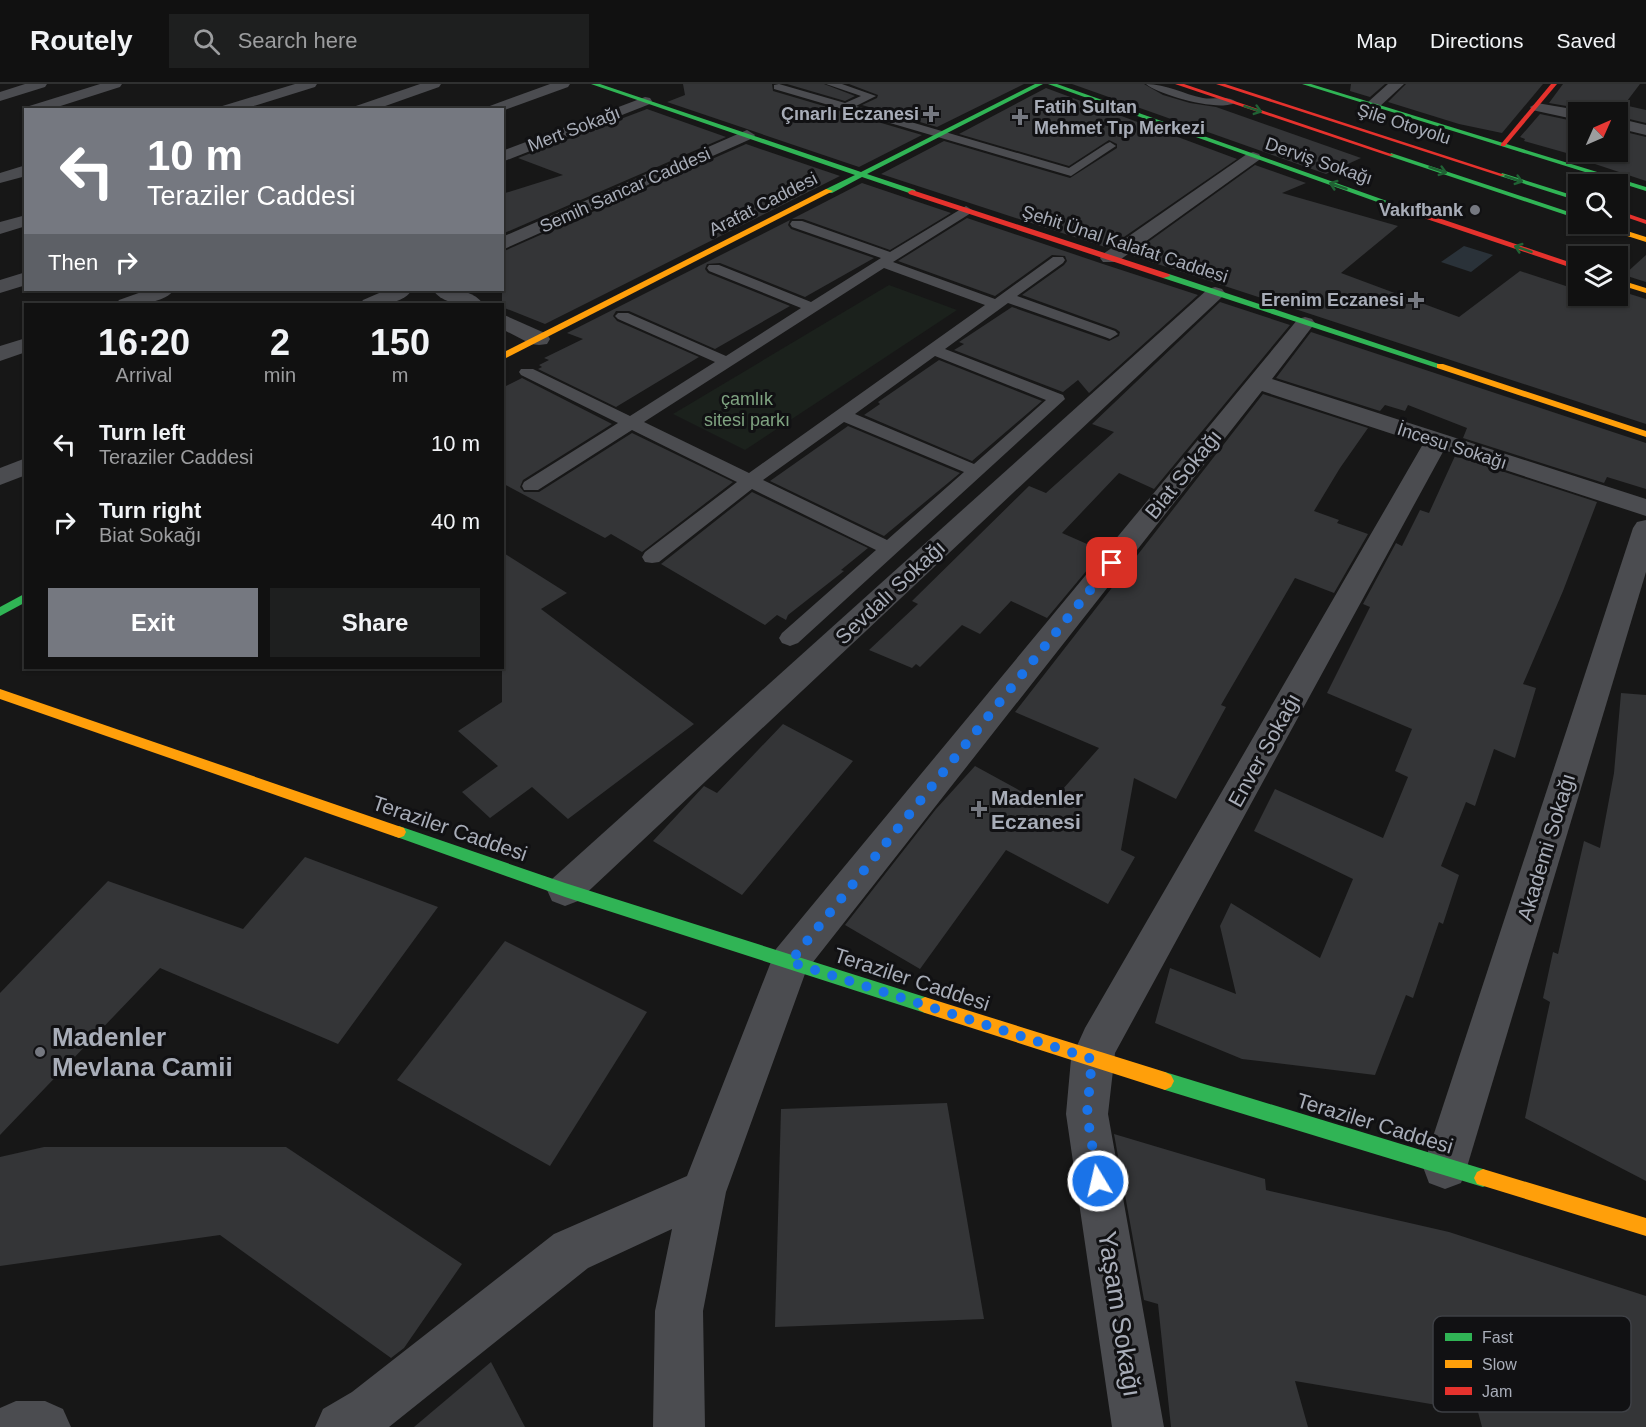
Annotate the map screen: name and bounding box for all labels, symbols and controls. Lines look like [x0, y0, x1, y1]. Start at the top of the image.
search box [169, 14, 589, 68]
text: Routely [30, 25, 133, 56]
icon: search [190, 25, 223, 58]
text: Search here [238, 28, 358, 53]
text: Map [1356, 29, 1397, 52]
text: Directions [1430, 29, 1523, 52]
text: Saved [1556, 29, 1616, 52]
place label: Fatih Sultan Mehmet Tıp Merkezi [1034, 97, 1205, 138]
street label: Şile Otoyolu [1355, 99, 1453, 149]
street label: Mert Sokağı [525, 102, 623, 156]
north arrow [1568, 102, 1628, 162]
map controls [1568, 102, 1628, 306]
place label: Çınarlı Eczanesi [781, 104, 919, 124]
one-way arrow [1243, 105, 1262, 116]
marker: Çınarlı Eczanesi [924, 107, 938, 121]
marker: Fatih Sultan Mehmet Tıp Merkezi [1011, 108, 1029, 126]
icon: left [48, 132, 126, 210]
text: 10 m [147, 132, 243, 179]
street label: Derviş Sokağı [1263, 133, 1375, 189]
street label: Semih Sancar Caddesi [537, 143, 713, 237]
one-way arrow [1428, 165, 1447, 176]
street label: Arafat Caddesi [705, 168, 821, 240]
one-way arrow [1504, 174, 1523, 185]
button: search [1568, 174, 1628, 234]
one-way arrow [1329, 180, 1348, 191]
text: Teraziler Caddesi [147, 181, 356, 211]
place label: Vakıfbank [1379, 200, 1464, 220]
street label: Şehit Ünal Kalafat Caddesi [1020, 201, 1230, 287]
marker: Vakıfbank [1468, 203, 1482, 217]
one-way arrow [1514, 242, 1533, 253]
icon: right [110, 246, 143, 279]
button: layers [1568, 246, 1628, 306]
text: Then [48, 250, 98, 275]
place label: Erenim Eczanesi [1261, 290, 1404, 310]
marker: Erenim Eczanesi [1409, 293, 1423, 307]
text: 16:20 [98, 322, 190, 363]
text: 2 [270, 322, 290, 363]
text: 150 [370, 322, 430, 363]
text: Arrival [116, 364, 172, 386]
text: min [264, 364, 296, 386]
text: m [392, 364, 408, 386]
park label: çamlık sitesi parkı [704, 389, 790, 430]
street label: İncesu Sokağı [1395, 419, 1509, 473]
text: Turn left [99, 420, 185, 445]
street label: Biat Sokağı [1140, 425, 1226, 523]
icon: left [48, 428, 81, 461]
text: 10 m [431, 431, 480, 456]
text: Teraziler Caddesi [99, 446, 254, 468]
text: Turn right [99, 498, 201, 523]
icon: right [48, 506, 81, 539]
text: 40 m [431, 509, 480, 534]
text: Biat Sokağı [99, 524, 201, 546]
street label: Sevdalı Sokağı [830, 535, 950, 649]
pin [1086, 537, 1137, 588]
icon: arrive [1095, 546, 1128, 579]
button: Exit [48, 588, 258, 657]
button: Share [270, 588, 480, 657]
street label: Enver Sokağı [1223, 689, 1305, 811]
street label: Akademi Sokağı [1513, 771, 1579, 923]
place label: Madenler Eczanesi [991, 786, 1083, 833]
street label: Teraziler Caddesi [370, 791, 530, 865]
marker: Madenler Eczanesi [972, 802, 986, 816]
street label: Teraziler Caddesi [831, 943, 993, 1015]
place label: Madenler Mevlana Camii [52, 1022, 233, 1082]
marker: Madenler Mevlana Camii [33, 1045, 47, 1059]
street label: Teraziler Caddesi [1294, 1088, 1456, 1158]
position arrow [1066, 1149, 1130, 1213]
street label: Yaşam Sokağı [1092, 1229, 1148, 1399]
legend [1433, 1316, 1631, 1412]
text: Fast [1482, 1329, 1514, 1346]
text: Slow [1482, 1356, 1517, 1373]
text: Jam [1482, 1383, 1512, 1400]

